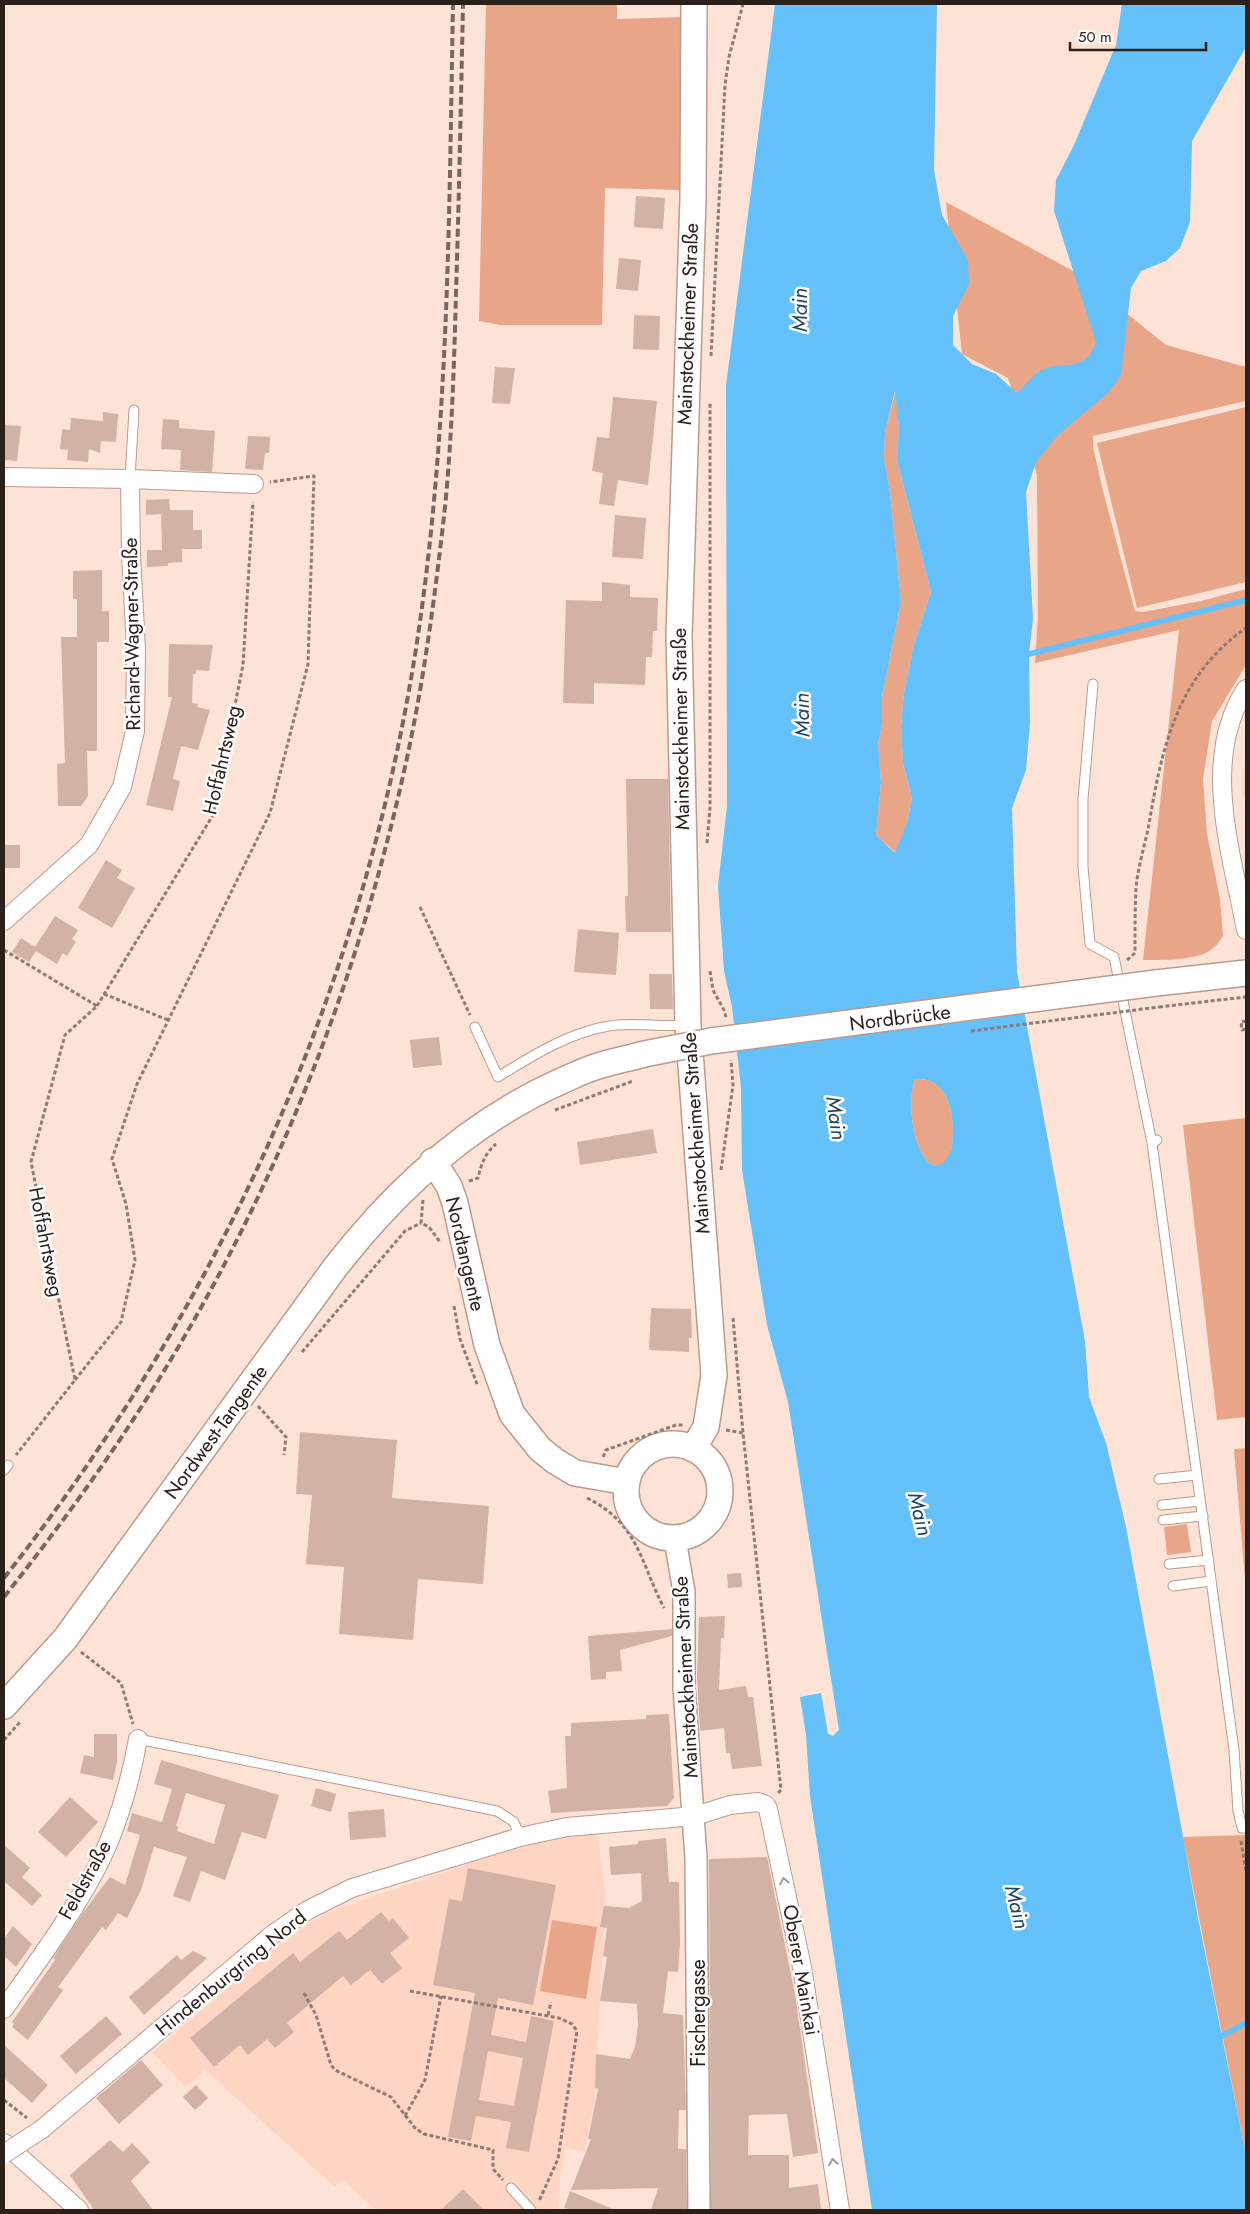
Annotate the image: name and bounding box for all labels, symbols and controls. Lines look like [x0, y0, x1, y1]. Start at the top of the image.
scale bar [1070, 20, 1206, 52]
text: 50 m [1078, 26, 1112, 48]
street label: Mainstockheimer Straße [670, 222, 706, 426]
water label: Main [785, 288, 815, 332]
street label: Richard-Wagner-Straße [116, 537, 148, 731]
street label: Mainstockheimer Straße [665, 628, 697, 830]
water label: Main [787, 693, 817, 737]
street label: Hoffahrtsweg [195, 702, 249, 818]
street label: Nordbrücke [848, 997, 952, 1039]
street label: Mainstockheimer Straße [674, 1031, 718, 1235]
water label: Main [818, 1094, 854, 1142]
street label: Hoffahrtsweg [21, 1185, 71, 1299]
street label: Nordtangente [438, 1194, 492, 1314]
street label: Nordwest-Tangente [157, 1359, 275, 1505]
water label: Main [900, 1489, 940, 1539]
street label: Mainstockheimer Straße [666, 1575, 706, 1779]
street label: Feldstraße [51, 1835, 119, 1925]
one-way arrow [779, 1877, 790, 1886]
water label: Main [997, 1882, 1037, 1932]
street label: Oberer Mainkai [775, 1902, 827, 2038]
street label: Hindenburgring Nord [149, 1903, 313, 2043]
street label: Fischergasse [684, 1959, 713, 2067]
one-way arrow [828, 2158, 838, 2166]

